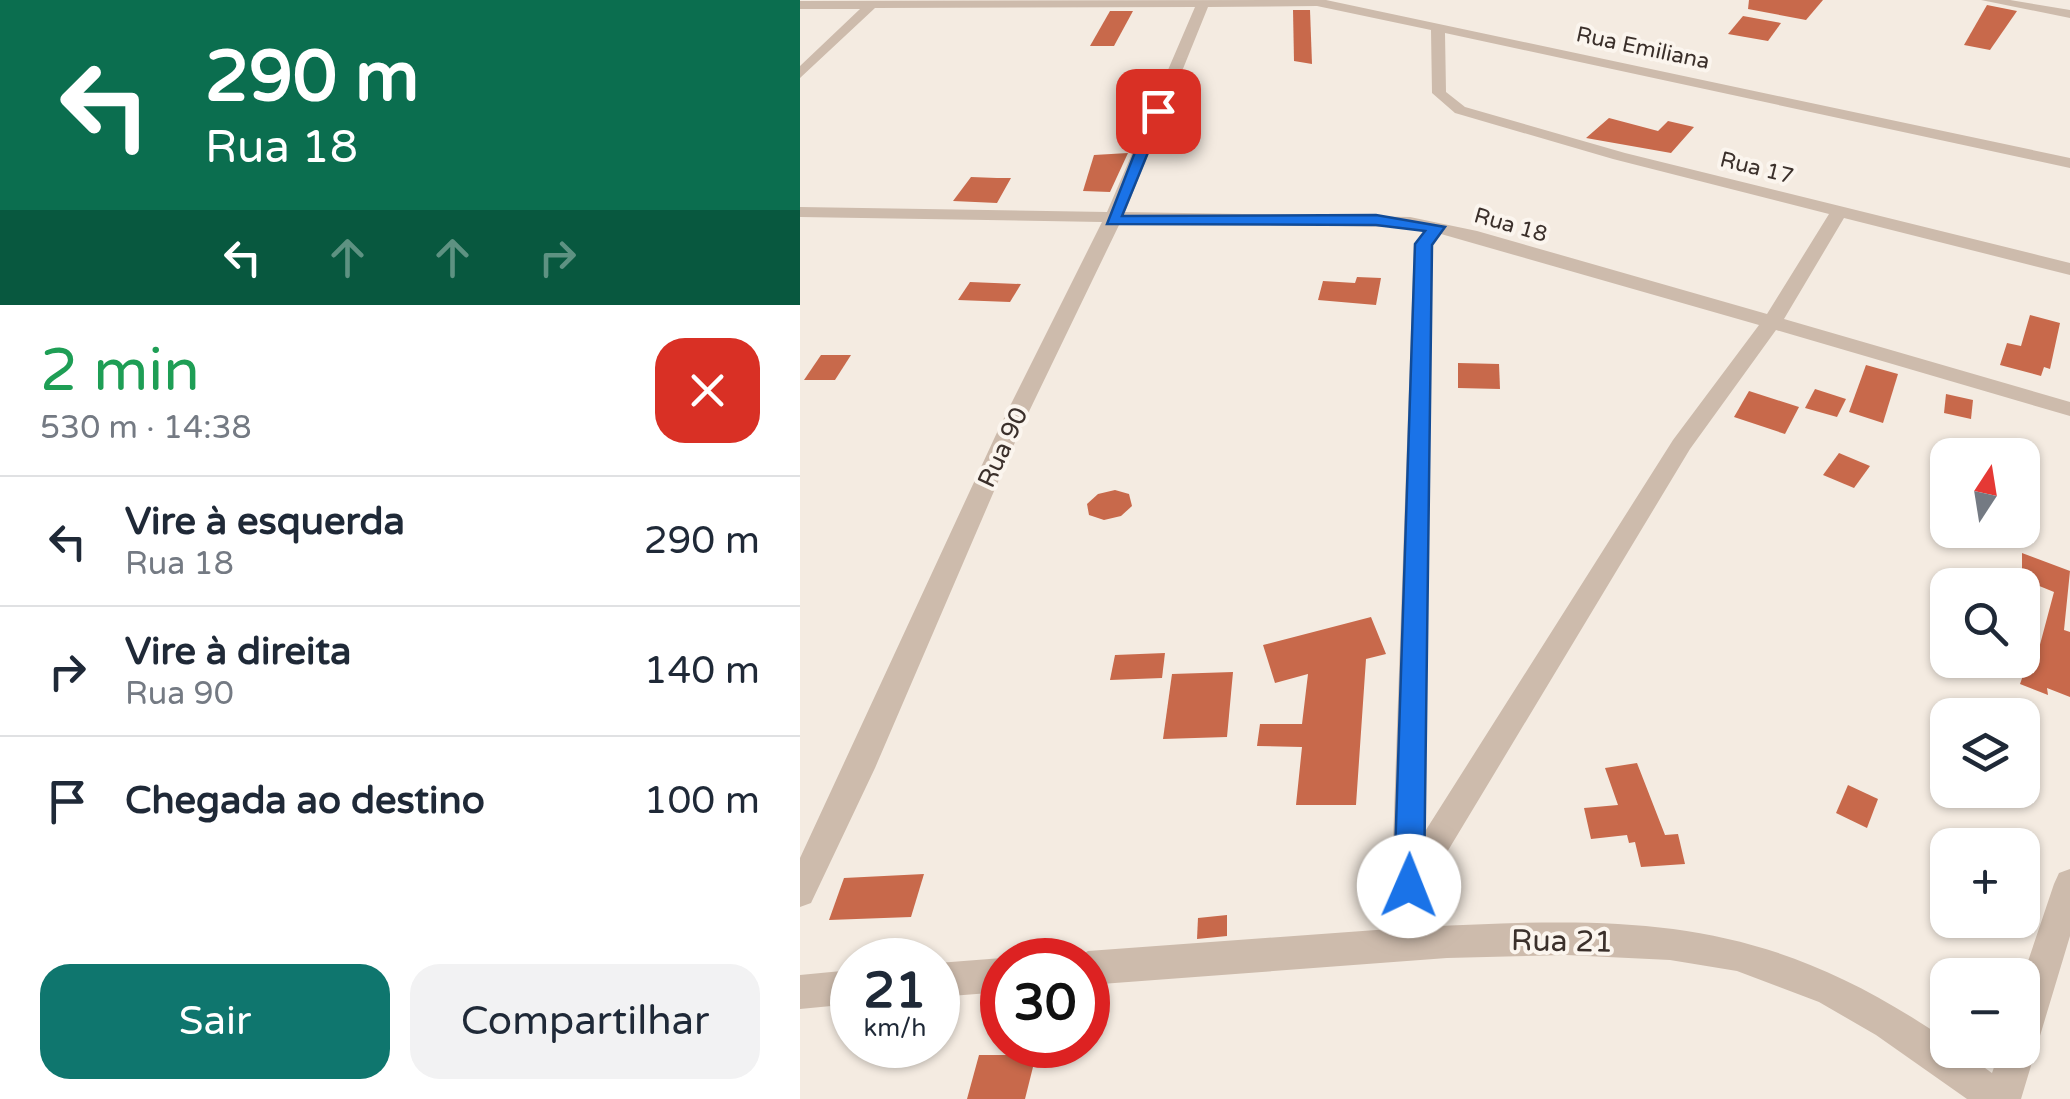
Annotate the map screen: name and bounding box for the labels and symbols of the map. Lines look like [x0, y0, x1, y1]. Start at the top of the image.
street label: Rua Emiliana [1574, 21, 1712, 75]
pin [1116, 69, 1201, 154]
street label: Rua 17 [1717, 146, 1796, 190]
street label: Rua 18 [1471, 202, 1550, 248]
street label: Rua 90 [971, 403, 1034, 492]
north arrow [1930, 438, 2040, 548]
position arrow [1357, 834, 1461, 938]
street label: Rua 21 [1511, 922, 1613, 961]
speed limit sign: 30 [980, 938, 1110, 1068]

